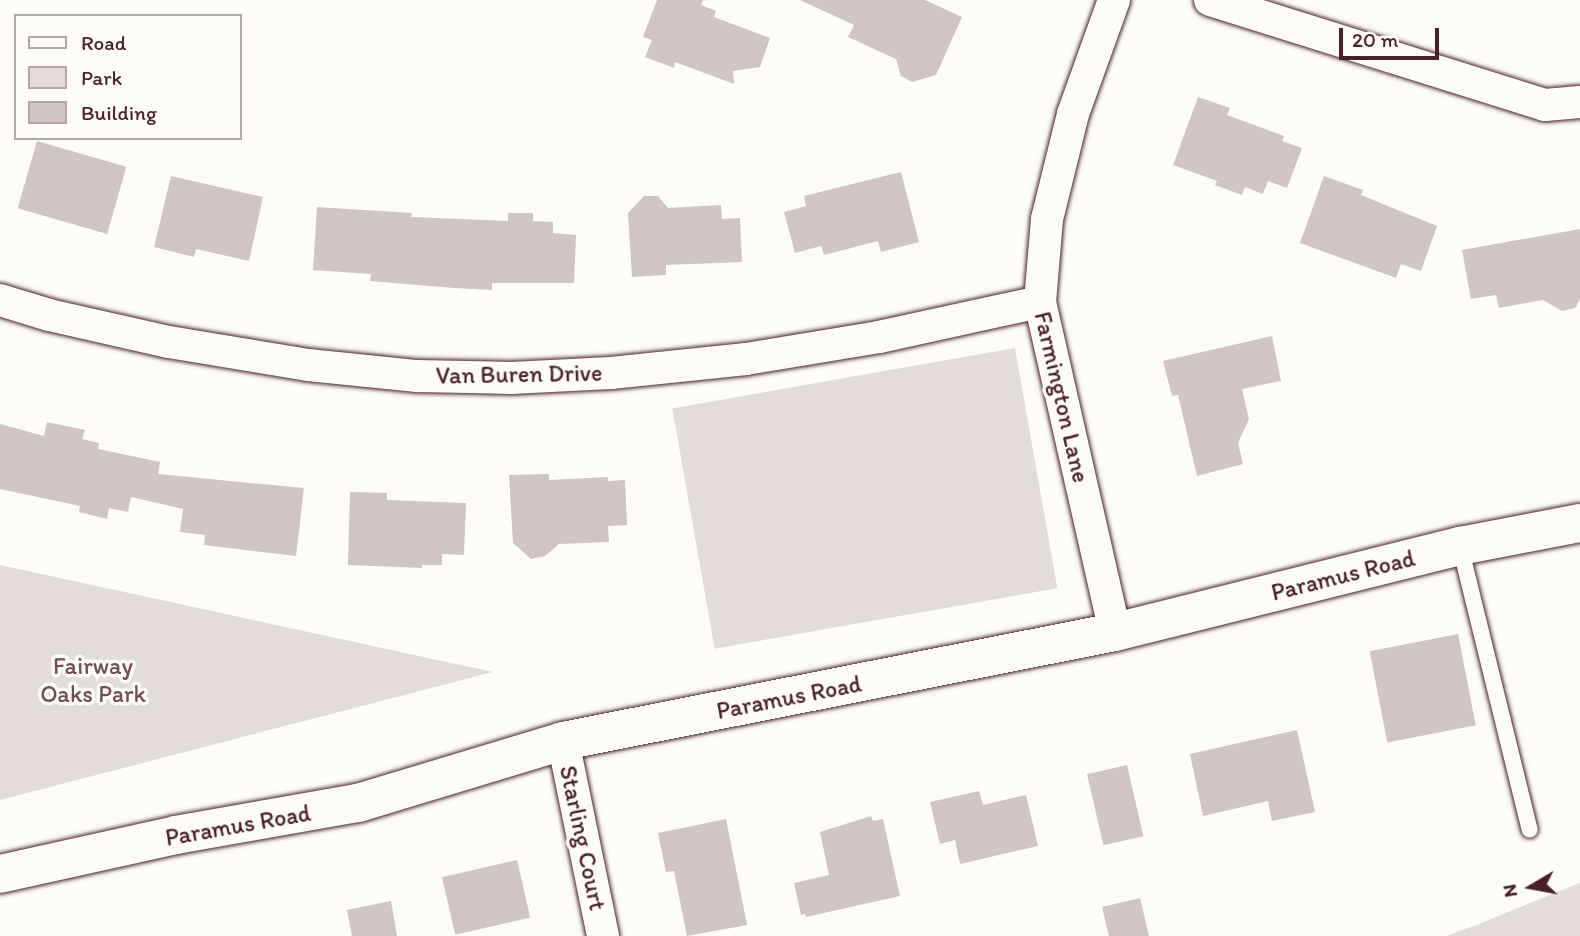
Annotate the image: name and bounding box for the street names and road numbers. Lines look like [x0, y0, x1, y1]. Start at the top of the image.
street label: Farmington Lane [1028, 309, 1096, 485]
street label: Van Buren Drive [435, 358, 603, 390]
street label: Paramus Road [1268, 543, 1418, 607]
street label: Paramus Road [714, 669, 864, 725]
street label: Starling Court [554, 763, 612, 913]
street label: Paramus Road [163, 798, 313, 852]

